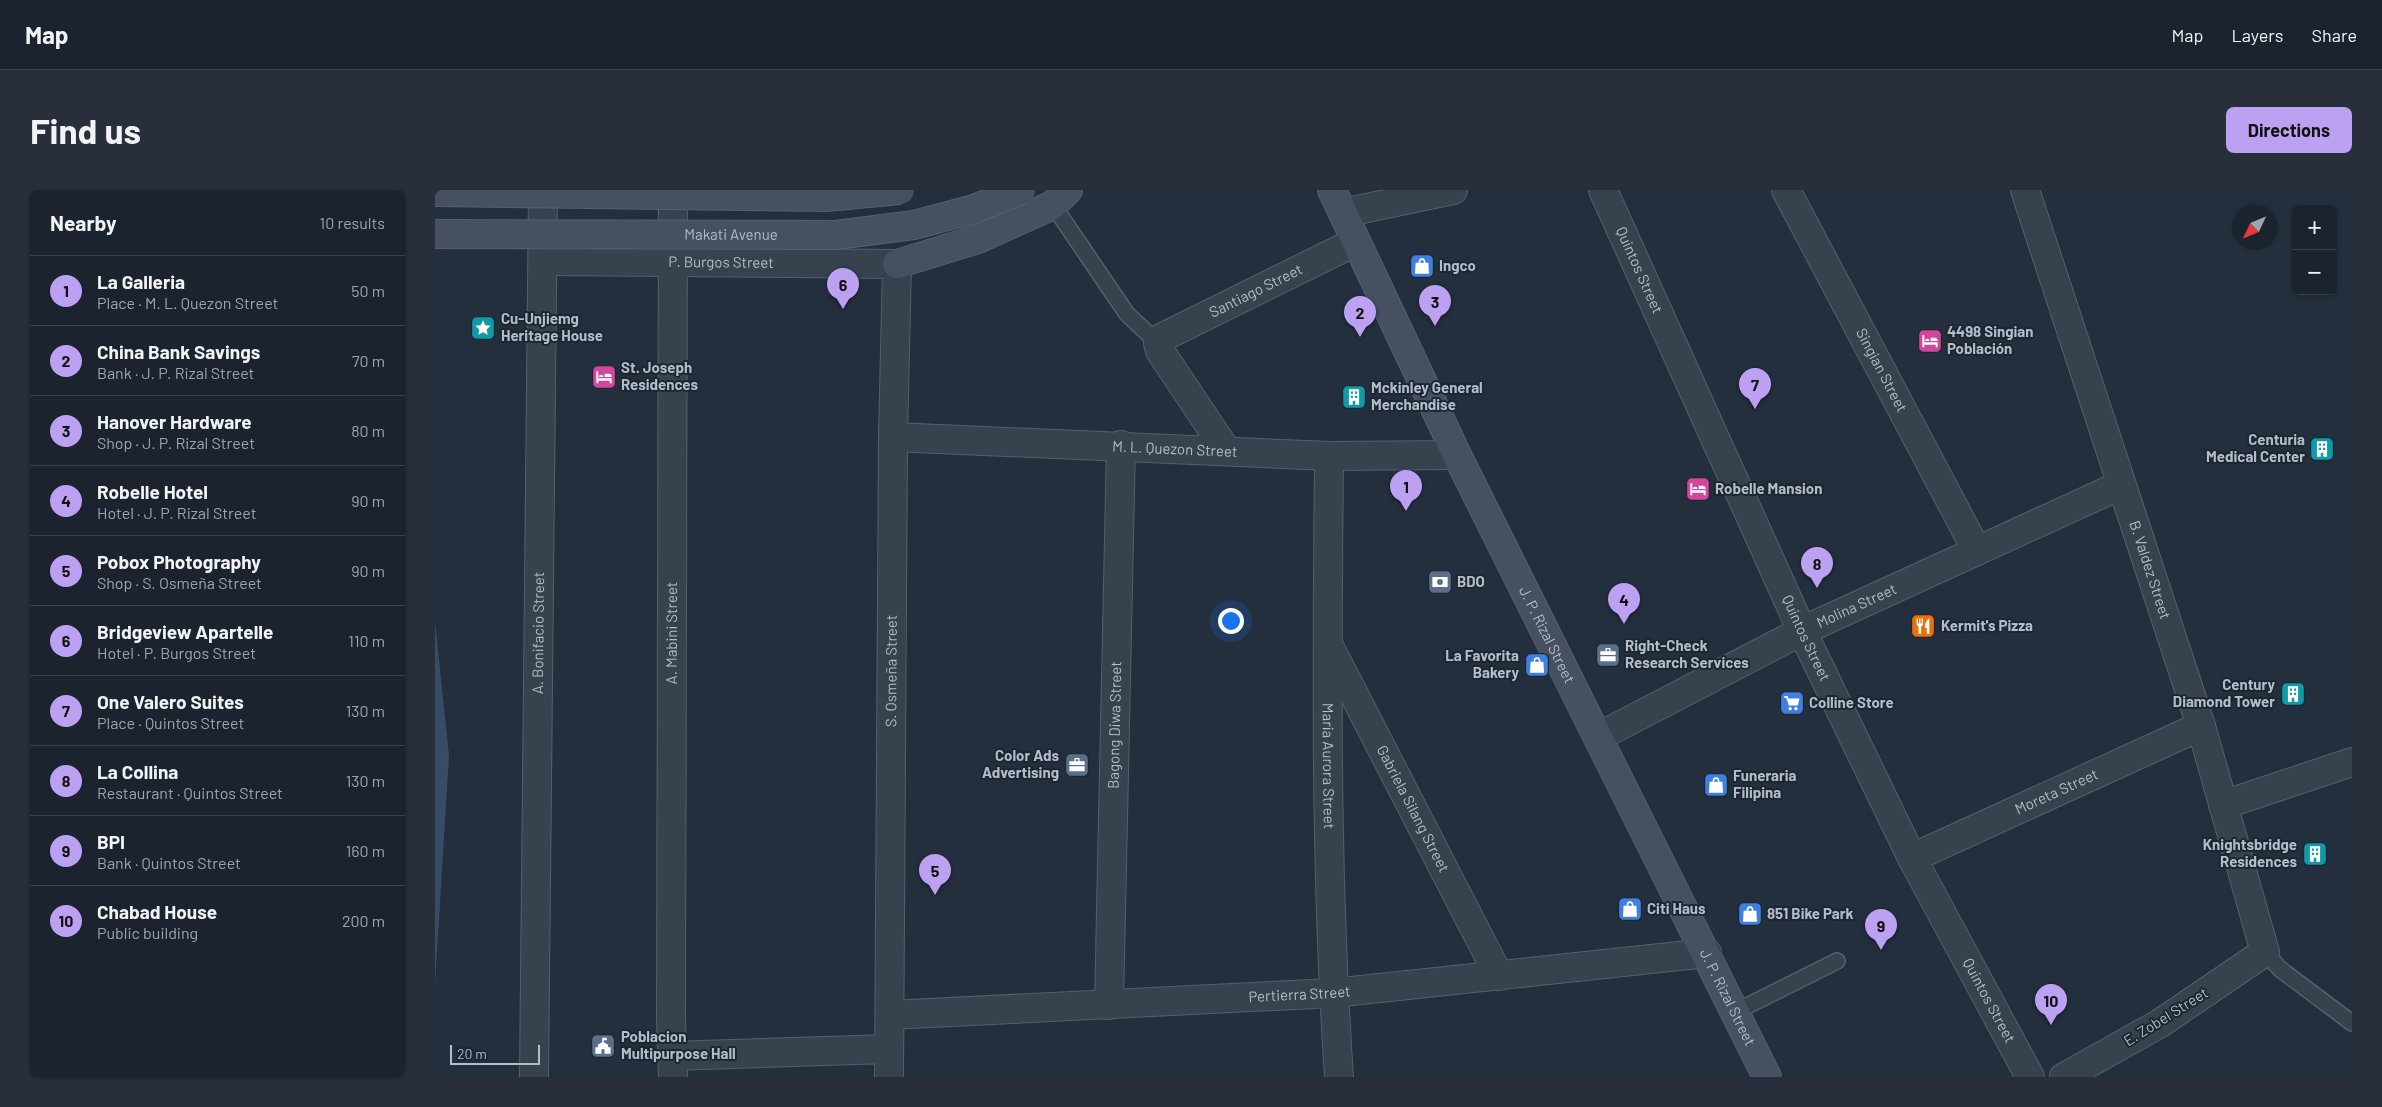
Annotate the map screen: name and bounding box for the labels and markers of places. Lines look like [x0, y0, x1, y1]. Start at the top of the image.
shop icon: Ingco [1409, 253, 1435, 279]
place label: Ingco [1439, 256, 1476, 274]
pin: 6 [827, 268, 859, 309]
pin: 3 [1419, 285, 1451, 326]
pin: 2 [1344, 296, 1376, 337]
place label: Cu-Unjiemg Heritage House [501, 309, 603, 344]
place icon: Cu-Unjiemg Heritage House [470, 315, 496, 341]
place label: 4498 Singian Población [1947, 322, 2033, 357]
hotel icon: 4498 Singian Población [1917, 328, 1943, 354]
place label: St. Joseph Residences [621, 358, 698, 393]
hotel icon: St. Joseph Residences [591, 364, 617, 390]
pin: 7 [1739, 368, 1771, 409]
place label: Mckinley General Merchandise [1371, 378, 1483, 413]
building icon: Mckinley General Merchandise [1341, 384, 1367, 410]
place label: Centuria Medical Center [2206, 430, 2305, 465]
building icon: Centuria Medical Center [2309, 436, 2335, 462]
pin: 1 [1390, 470, 1422, 511]
hotel icon: Robelle Mansion [1685, 476, 1711, 502]
place label: Robelle Mansion [1715, 479, 1822, 497]
pin: 8 [1801, 547, 1833, 588]
bank icon: BDO [1427, 569, 1453, 595]
place label: BDO [1457, 572, 1485, 590]
pin: 4 [1608, 583, 1640, 624]
restaurant icon: Kermit's Pizza [1910, 613, 1936, 639]
place label: Kermit's Pizza [1941, 616, 2033, 634]
place label: Right-Check Research Services [1625, 636, 1749, 671]
office icon: Right-Check Research Services [1595, 642, 1621, 668]
place label: La Favorita Bakery [1445, 646, 1519, 681]
shop icon: La Favorita Bakery [1524, 652, 1550, 678]
place label: Century Diamond Tower [2173, 675, 2275, 710]
building icon: Century Diamond Tower [2280, 681, 2306, 707]
supermarket icon: Colline Store [1779, 690, 1805, 716]
place label: Colline Store [1809, 693, 1894, 711]
place label: Color Ads Advertising [982, 746, 1059, 781]
office icon: Color Ads Advertising [1064, 752, 1090, 778]
place label: Funeraria Filipina [1733, 766, 1797, 801]
shop icon: Funeraria Filipina [1703, 772, 1729, 798]
place label: Knightsbridge Residences [2203, 835, 2297, 870]
building icon: Knightsbridge Residences [2302, 841, 2328, 867]
pin: 5 [919, 854, 951, 895]
shop icon: Citi Haus [1617, 896, 1643, 922]
place label: Citi Haus [1647, 899, 1706, 917]
shop icon: 851 Bike Park [1737, 901, 1763, 927]
place label: 851 Bike Park [1767, 904, 1853, 922]
pin: 9 [1865, 909, 1897, 950]
pin: 10 [2035, 984, 2067, 1025]
place label: Poblacion Multipurpose Hall [621, 1027, 736, 1062]
public building icon: Poblacion Multipurpose Hall [590, 1033, 616, 1059]

